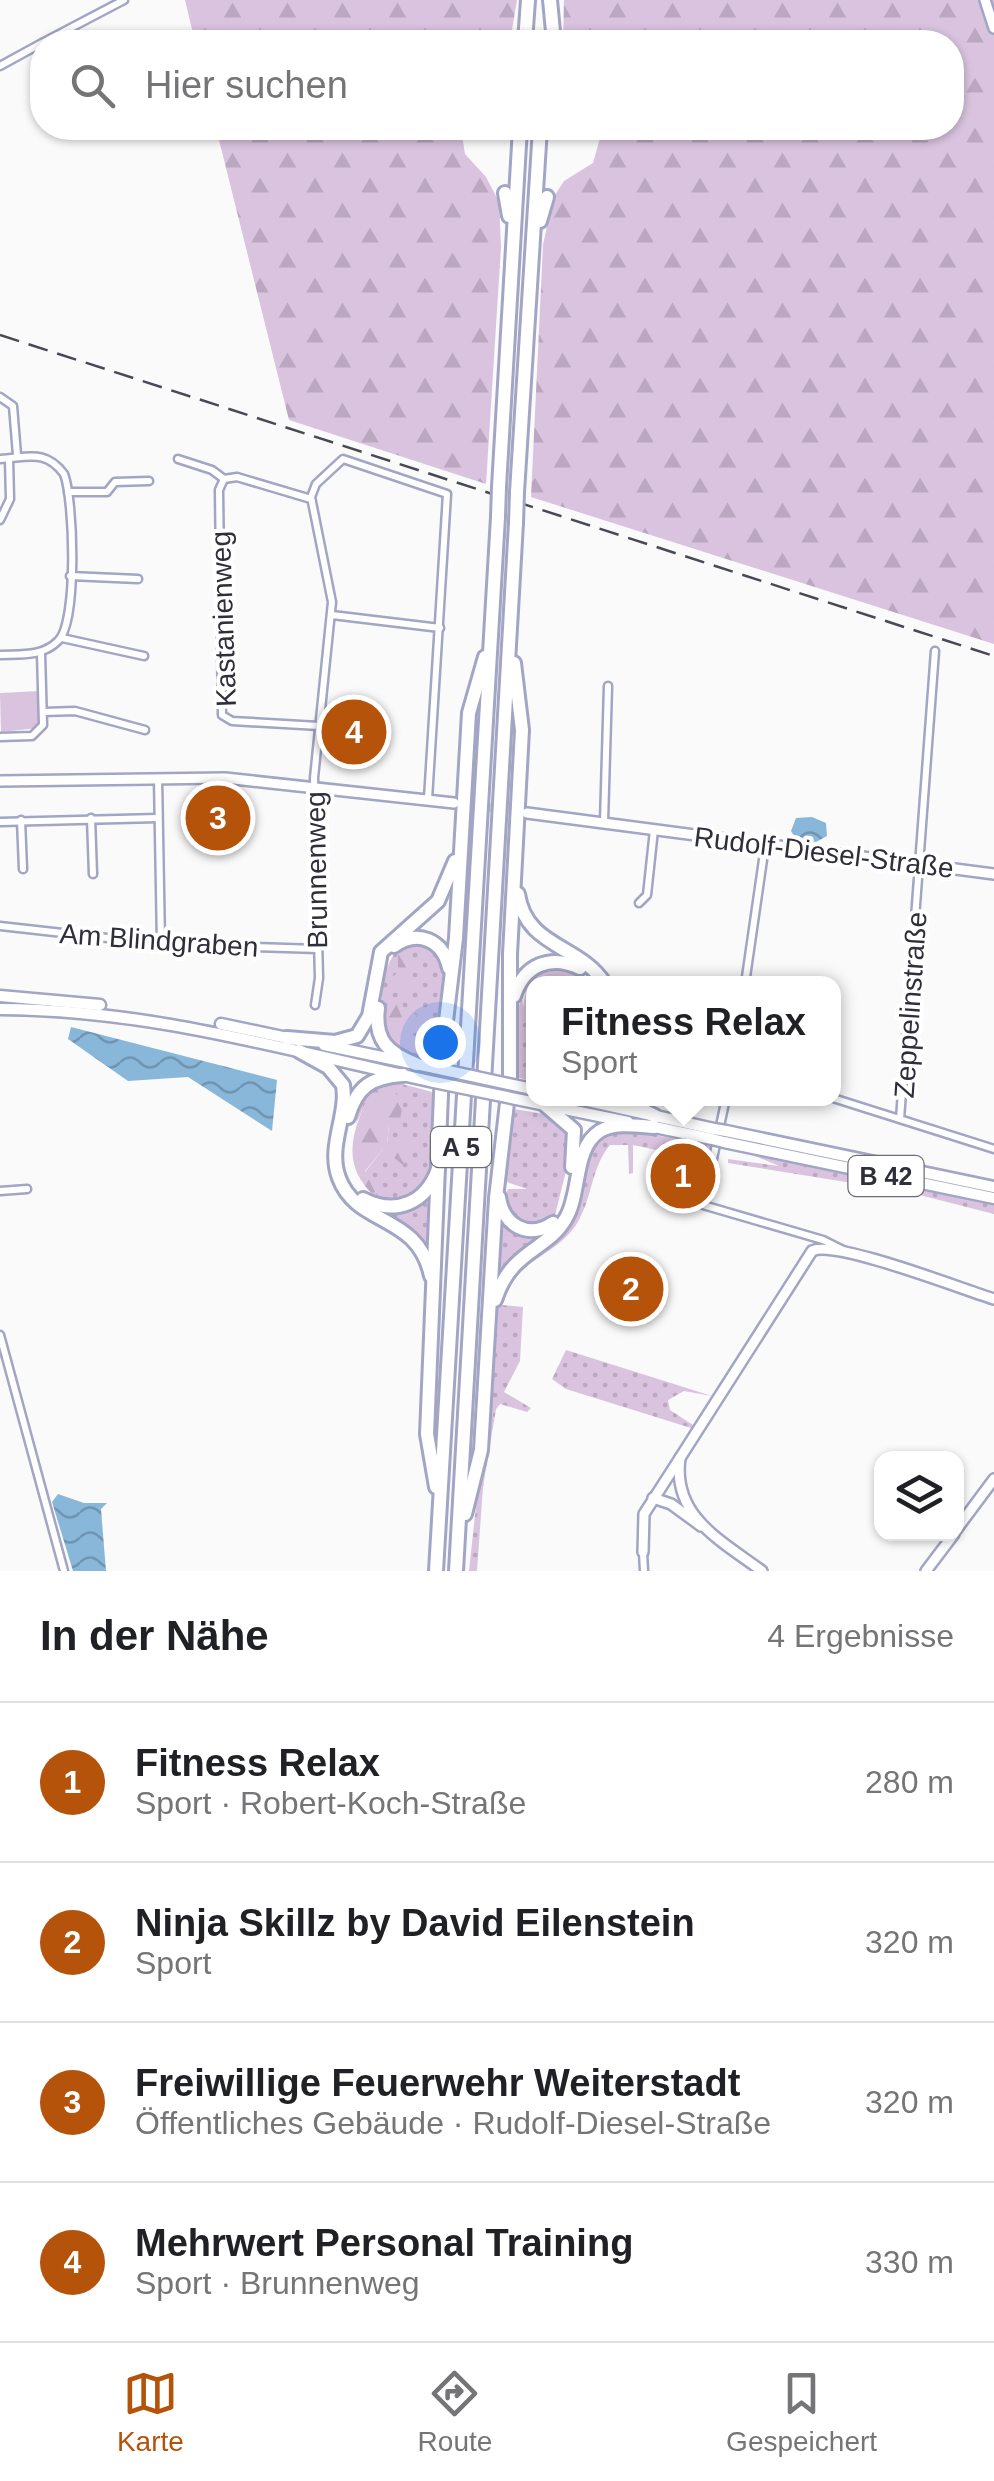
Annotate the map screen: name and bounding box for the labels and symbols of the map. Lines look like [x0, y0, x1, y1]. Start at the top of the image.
street label: Kastanienweg [205, 531, 242, 707]
pin: 4 [322, 694, 386, 770]
pin: 3 [186, 780, 250, 856]
street label: Brunnenweg [300, 791, 333, 949]
street label: Rudolf-Diesel-Straße [692, 821, 956, 884]
street label: Zeppelinstraße [889, 911, 932, 1099]
street label: Am Blindgraben [59, 918, 259, 963]
your location [415, 1017, 466, 1068]
road number: A 5 [431, 1127, 491, 1167]
pin: 1 [650, 1138, 716, 1214]
road number: B 42 [848, 1156, 924, 1196]
pin: 2 [598, 1252, 664, 1326]

